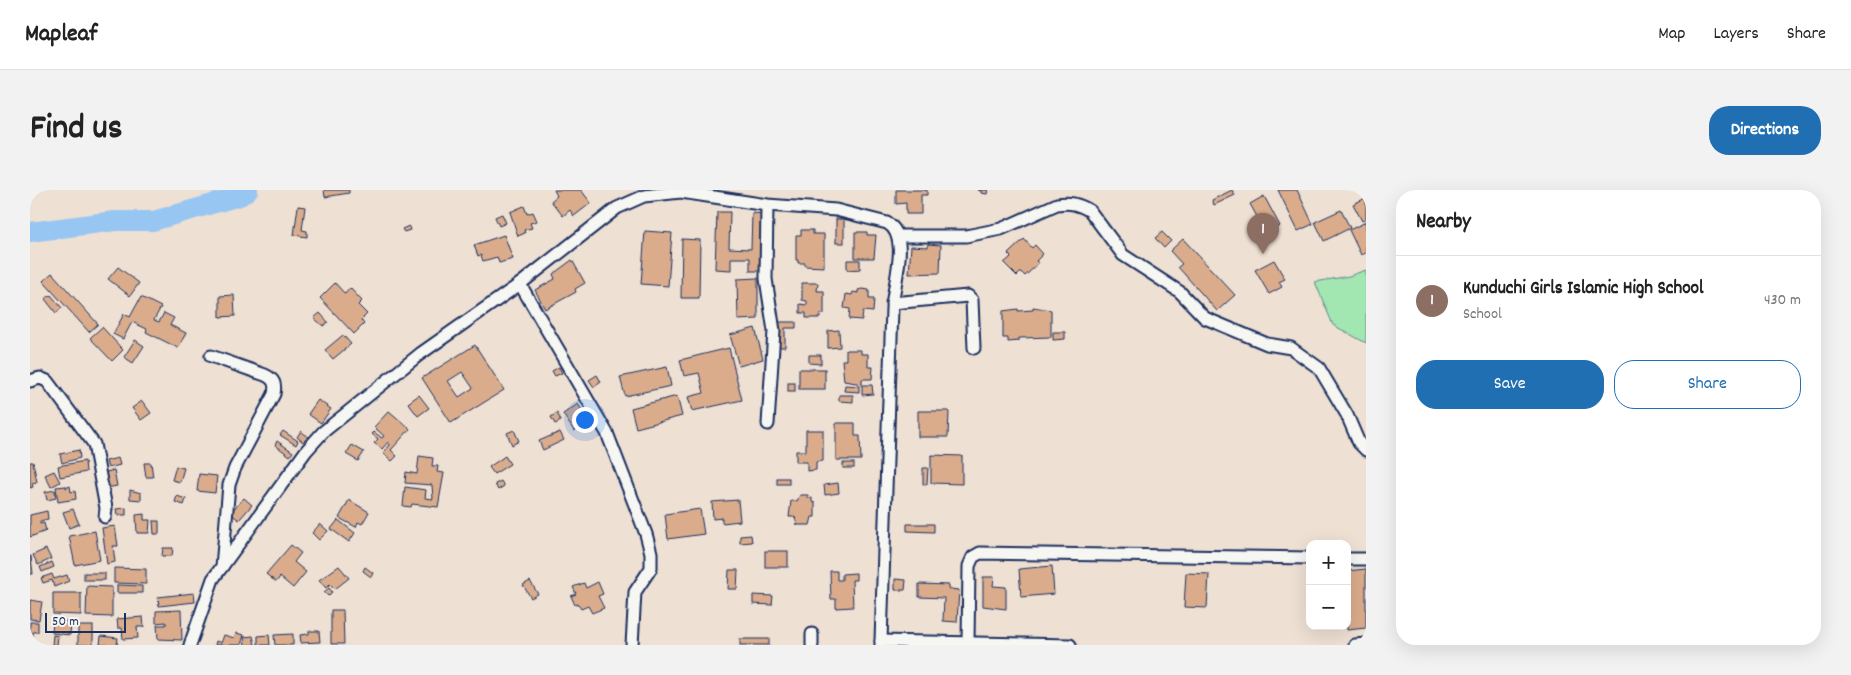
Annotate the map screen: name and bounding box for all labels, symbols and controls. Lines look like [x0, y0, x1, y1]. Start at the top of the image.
text: Mapleaf [25, 18, 97, 52]
text: Map [1658, 22, 1685, 47]
text: Layers [1713, 22, 1759, 47]
text: Share [1787, 22, 1826, 47]
text: Find us [30, 105, 122, 155]
button: Directions [1709, 106, 1821, 155]
text: Nearby [1416, 208, 1471, 238]
pin: 1 [1247, 213, 1279, 254]
text: Kunduchi Girls Islamic High School [1463, 276, 1704, 303]
text: 1 [1430, 289, 1434, 312]
text: 430 m [1764, 289, 1801, 312]
text: School [1463, 303, 1502, 326]
button: Save [1416, 360, 1604, 409]
button: Share [1614, 360, 1801, 409]
your location [572, 407, 598, 433]
map controls [1306, 540, 1351, 630]
button: + [1306, 540, 1351, 585]
button: − [1306, 585, 1351, 630]
scale bar [45, 610, 126, 633]
text: 50 m [52, 612, 79, 632]

